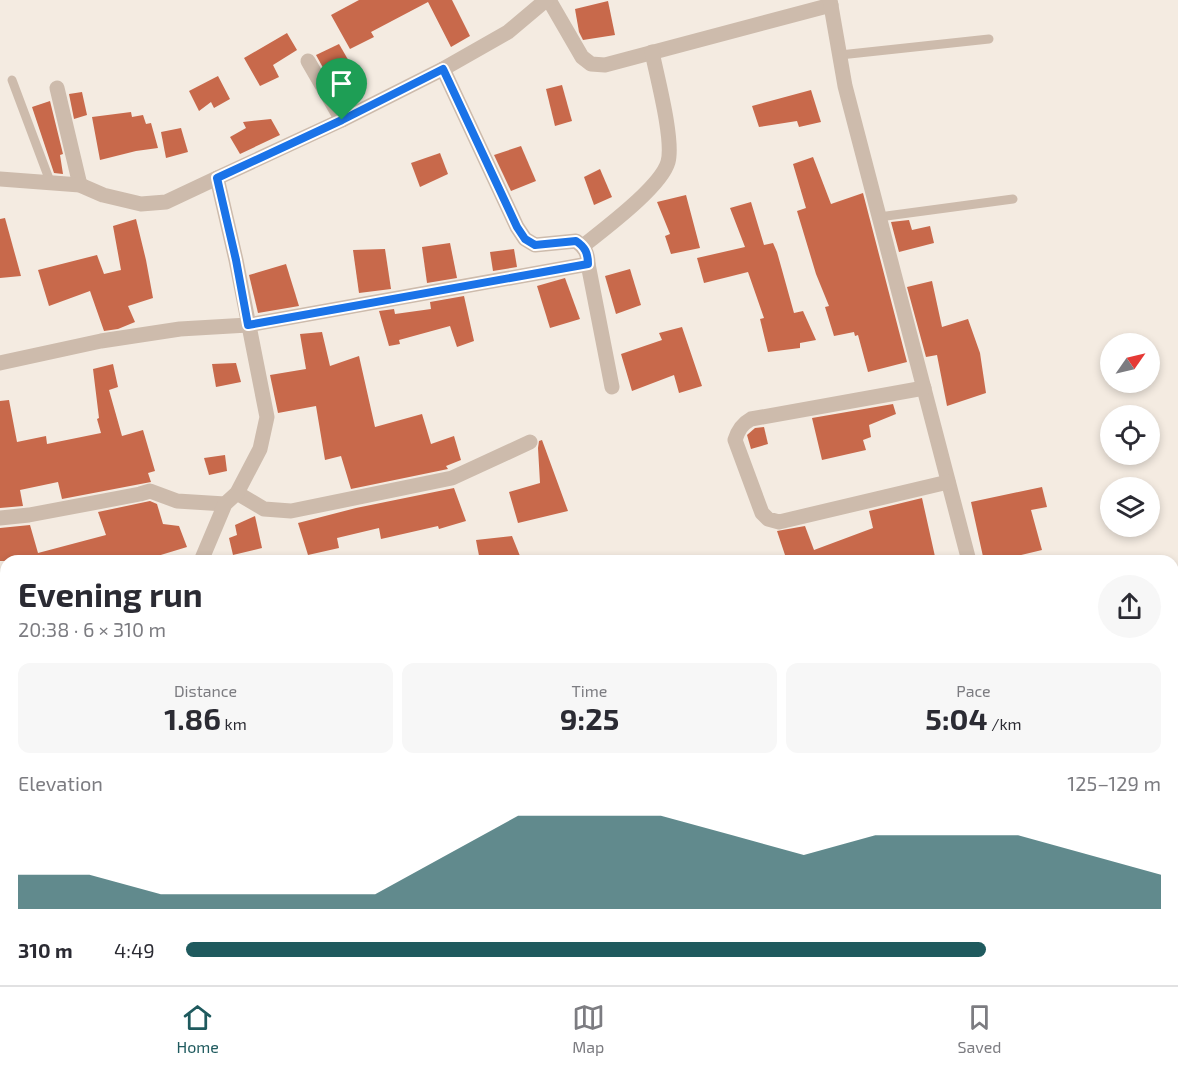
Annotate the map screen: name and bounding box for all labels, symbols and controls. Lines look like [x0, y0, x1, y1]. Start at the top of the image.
pin [316, 58, 367, 120]
icon: arrive [325, 67, 358, 100]
north arrow [1100, 333, 1160, 393]
map controls [1100, 333, 1160, 537]
button: locate [1100, 405, 1160, 465]
button: layers [1100, 477, 1160, 537]
text: Evening run [18, 574, 203, 614]
button: share [1098, 575, 1161, 638]
text: 20:38 · 6 × 310 m [18, 617, 166, 641]
text: Distance [174, 681, 237, 700]
text: Time [572, 681, 607, 700]
text: Pace [956, 681, 991, 700]
text: 1.86 [164, 700, 221, 736]
text: 9:25 [560, 700, 619, 736]
text: 5:04 [925, 700, 988, 736]
text: km [221, 714, 247, 733]
text: /km [988, 714, 1022, 733]
text: Elevation [18, 771, 103, 795]
text: 125–129 m [1067, 771, 1161, 795]
text: 310 m [18, 938, 73, 962]
text: 4:49 [114, 938, 155, 962]
tab: Home [176, 1001, 219, 1056]
tab: Map [572, 1001, 605, 1056]
tab: Saved [958, 1001, 1002, 1056]

